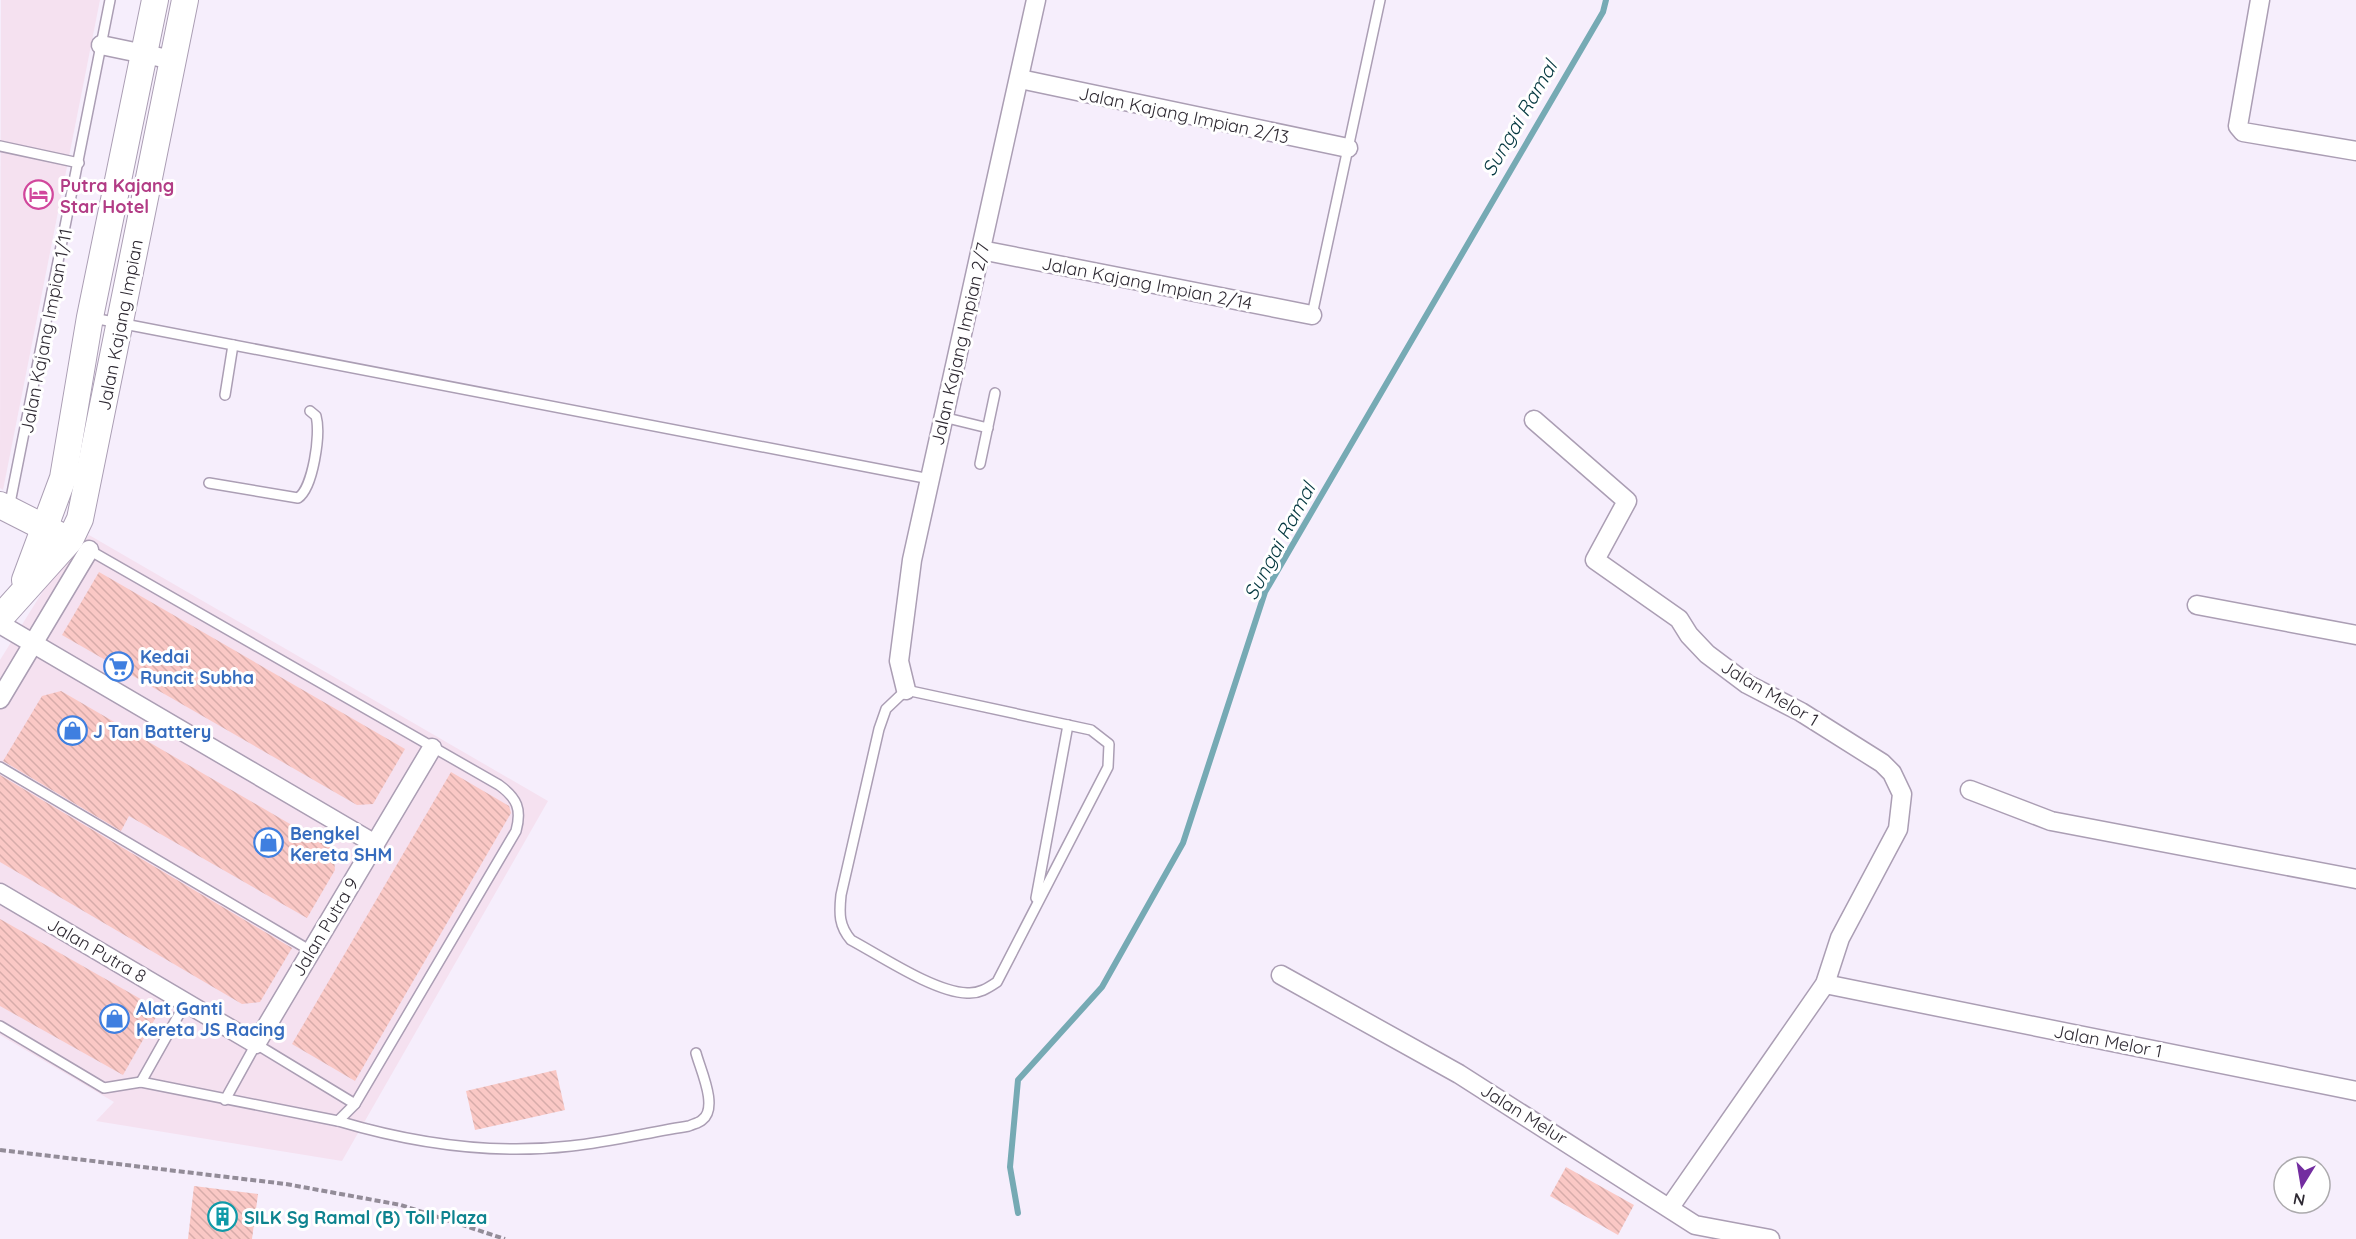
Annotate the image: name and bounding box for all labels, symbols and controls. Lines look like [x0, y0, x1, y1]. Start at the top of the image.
water label: Sungai Ramal [1476, 54, 1563, 180]
street label: Jalan Kajang Impian 2/13 [1077, 81, 1291, 149]
place label: Putra Kajang Star Hotel [60, 174, 174, 218]
hotel icon: Putra Kajang Star Hotel [23, 179, 55, 211]
street label: Jalan Kajang Impian 1/11 [15, 227, 77, 435]
street label: Jalan Kajang Impian [92, 237, 148, 413]
street label: Jalan Kajang Impian 2/7 [925, 240, 995, 448]
street label: Jalan Kajang Impian 2/14 [1040, 251, 1254, 315]
water label: Sungai Ramal [1238, 476, 1321, 604]
place label: Kedai Runcit Subha [140, 645, 254, 689]
supermarket icon: Kedai Runcit Subha [103, 650, 135, 682]
street label: Jalan Melor 1 [1717, 655, 1823, 731]
shop icon: J Tan Battery [56, 715, 88, 747]
place label: J Tan Battery [93, 720, 211, 743]
place label: Bengkel Kereta SHM [290, 822, 392, 866]
shop icon: Bengkel Kereta SHM [253, 827, 285, 859]
street label: Jalan Putra 9 [287, 873, 363, 981]
street label: Jalan Putra 8 [43, 912, 151, 988]
place label: Alat Ganti Kereta JS Racing [136, 997, 285, 1041]
shop icon: Alat Ganti Kereta JS Racing [99, 1002, 131, 1034]
street label: Jalan Melor 1 [2052, 1019, 2164, 1063]
street label: Jalan Melur [1476, 1078, 1572, 1150]
north arrow [2272, 1155, 2332, 1215]
text: N [2291, 1189, 2307, 1211]
building icon: SILK Sg Ramal (B) Toll Plaza [207, 1201, 239, 1233]
place label: SILK Sg Ramal (B) Toll Plaza [244, 1206, 487, 1229]

